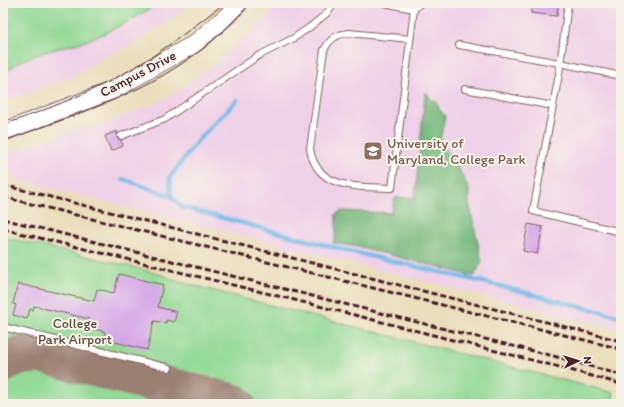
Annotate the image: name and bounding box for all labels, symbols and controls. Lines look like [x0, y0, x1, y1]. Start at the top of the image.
street label: Campus Drive [97, 47, 179, 101]
place label: University of Maryland, College Park [387, 135, 527, 168]
school or university icon: University of Maryland, College Park [362, 140, 384, 162]
park label: College Park Airport [38, 315, 112, 348]
north arrow [558, 341, 598, 381]
text: N [581, 356, 594, 365]

